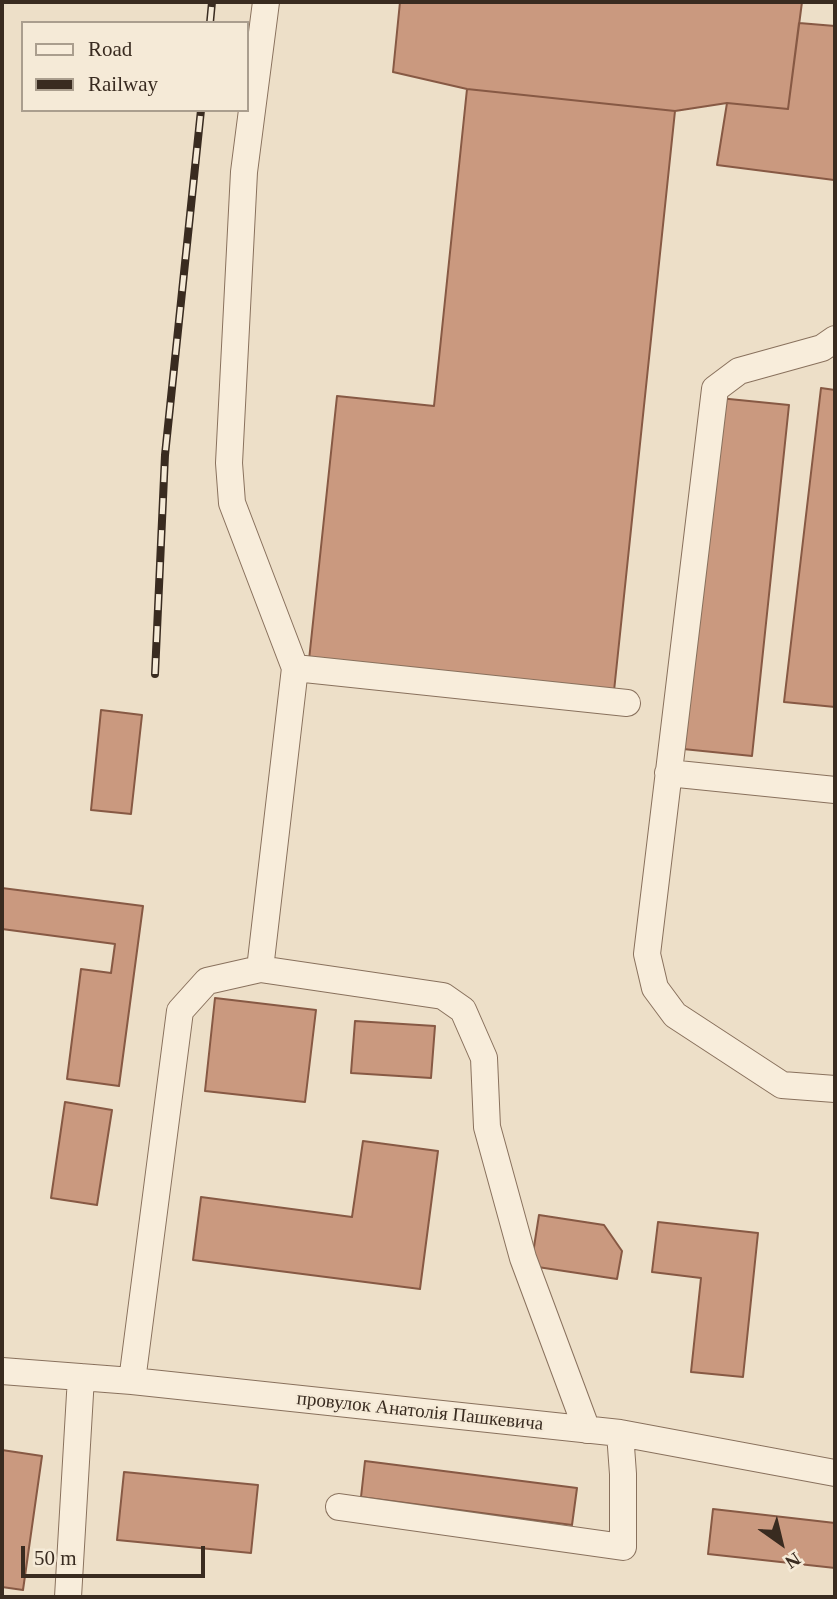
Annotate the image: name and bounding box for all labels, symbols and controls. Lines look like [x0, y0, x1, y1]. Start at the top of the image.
legend [21, 21, 248, 112]
text: Road [88, 37, 132, 61]
text: Railway [88, 72, 158, 96]
street label: провулок Анатолія Пашкевича [296, 1388, 544, 1436]
north arrow [746, 1508, 816, 1578]
scale bar [24, 1532, 208, 1576]
text: 50 m [34, 1546, 77, 1570]
text: N [781, 1548, 805, 1573]

